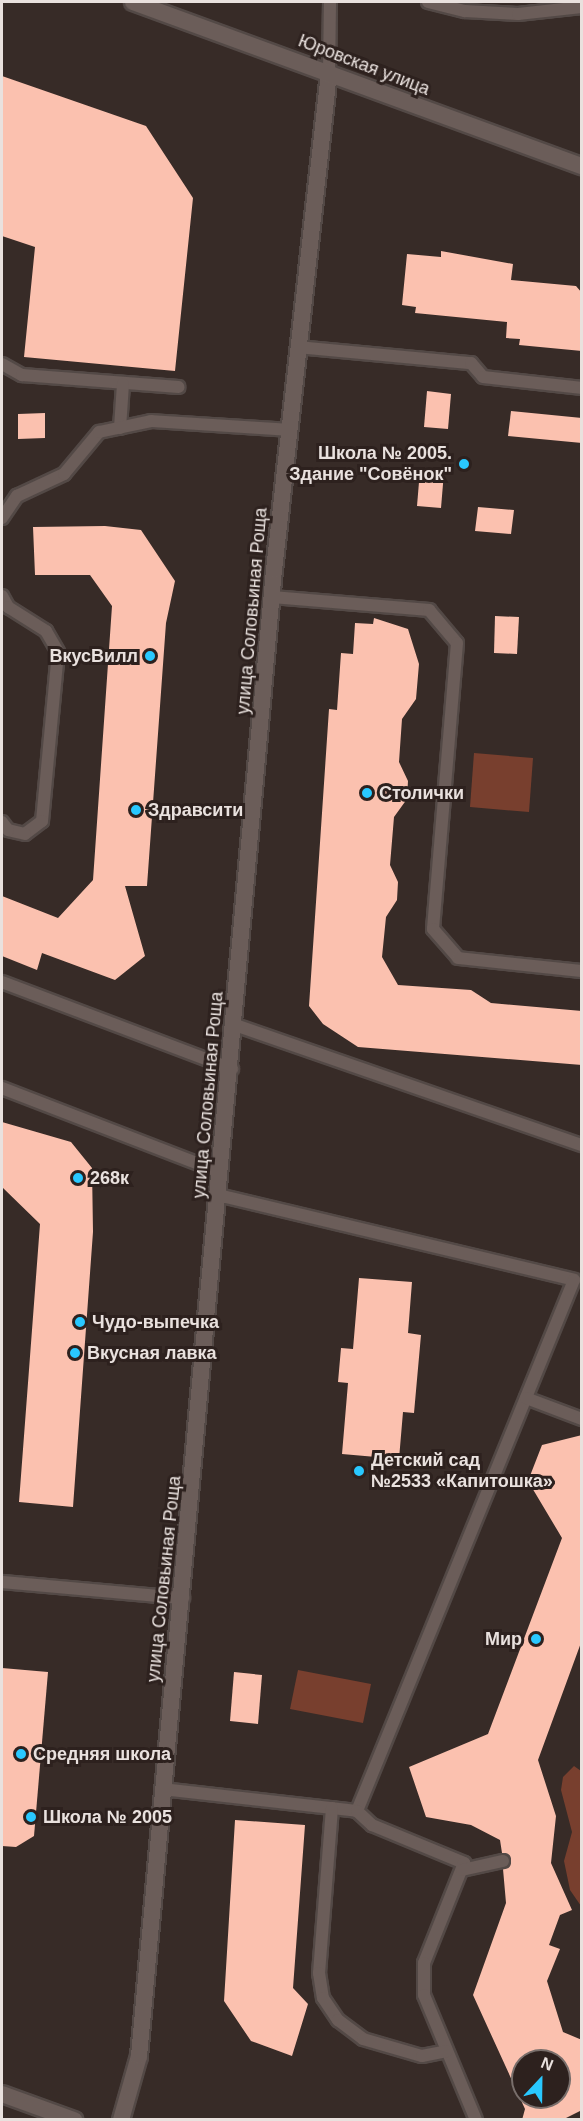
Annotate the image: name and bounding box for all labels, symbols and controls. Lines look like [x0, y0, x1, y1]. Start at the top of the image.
street label: Юровская улица [295, 30, 433, 100]
place label: Школа № 2005. Здание "Совёнок" [289, 443, 452, 486]
marker: Школа № 2005. Здание "Совёнок" [457, 457, 471, 471]
street label: улица Соловьиная Роща [232, 507, 272, 715]
place label: ВкусВилл [49, 645, 138, 667]
marker: ВкусВилл [143, 649, 157, 663]
place label: Столички [379, 782, 464, 804]
marker: Столички [360, 786, 374, 800]
place label: Здравсити [148, 799, 243, 821]
marker: Здравсити [129, 803, 143, 817]
street label: улица Соловьиная Роща [188, 991, 228, 1199]
place label: 268к [90, 1167, 129, 1189]
marker: 268к [71, 1171, 85, 1185]
place label: Чудо-выпечка [92, 1311, 219, 1333]
marker: Чудо-выпечка [73, 1315, 87, 1329]
place label: Вкусная лавка [87, 1342, 216, 1364]
marker: Вкусная лавка [68, 1346, 82, 1360]
place label: Детский сад №2533 «Капитошка» [371, 1450, 553, 1492]
marker: Детский сад №2533 «Капитошка» [352, 1464, 366, 1478]
street label: улица Соловьиная Роща [142, 1475, 186, 1683]
place label: Мир [485, 1628, 522, 1650]
marker: Мир [527, 1630, 545, 1648]
place label: Средняя школа [33, 1743, 171, 1765]
marker: Средняя школа [14, 1747, 28, 1761]
place label: Школа № 2005 [43, 1806, 172, 1828]
marker: Школа № 2005 [24, 1810, 38, 1824]
north arrow [511, 2049, 571, 2109]
text: N [539, 2054, 556, 2074]

